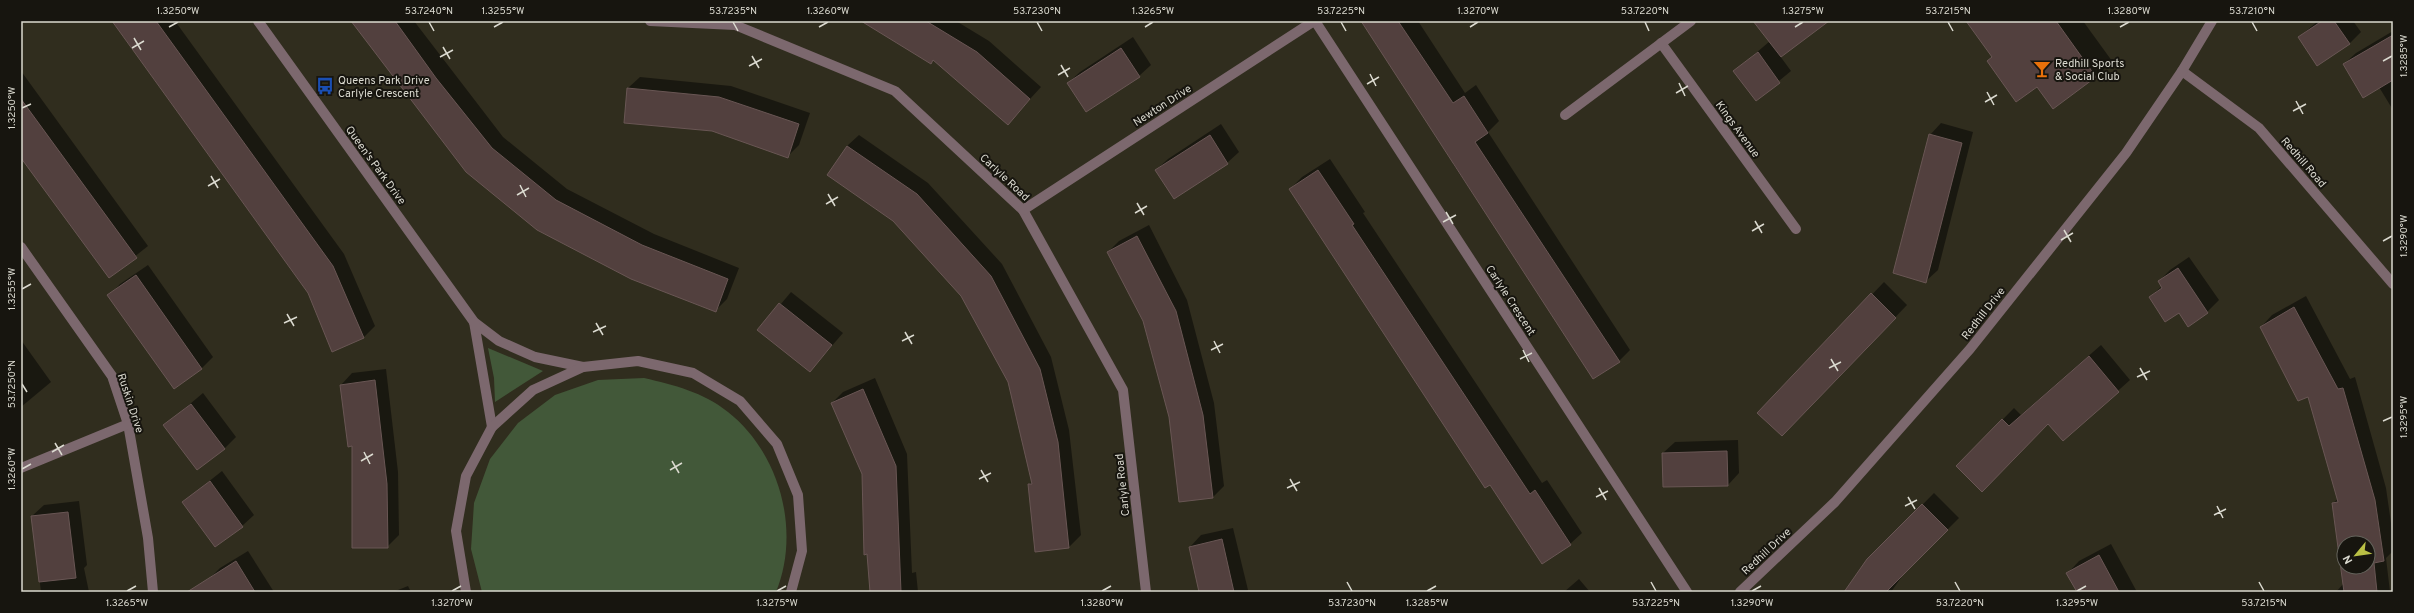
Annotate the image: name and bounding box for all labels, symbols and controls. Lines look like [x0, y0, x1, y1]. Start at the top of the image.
text: 1.3250°W [157, 5, 199, 18]
text: 53.7240°N [405, 5, 453, 18]
text: 1.3255°W [482, 5, 524, 18]
text: 53.7235°N [709, 5, 757, 18]
text: 1.3260°W [807, 5, 849, 18]
text: 53.7230°N [1013, 5, 1061, 18]
text: 1.3265°W [1132, 5, 1174, 18]
text: 53.7225°N [1317, 5, 1365, 18]
text: 1.3270°W [1457, 5, 1499, 18]
text: 53.7220°N [1621, 5, 1669, 18]
text: 1.3275°W [1782, 5, 1824, 18]
text: 53.7215°N [1925, 5, 1971, 18]
text: 1.3280°W [2108, 5, 2150, 18]
text: 53.7210°N [2229, 5, 2275, 18]
text: 1.3285°W [2398, 35, 2411, 77]
place label: Redhill Sports & Social Club [2055, 57, 2124, 84]
bar icon: Redhill Sports & Social Club [2032, 59, 2052, 79]
place label: Queens Park Drive Carlyle Crescent [338, 74, 430, 101]
bus stop icon: Queens Park Drive Carlyle Crescent [315, 76, 335, 96]
street label: Newton Drive [1131, 82, 1194, 130]
text: 1.3250°W [6, 87, 19, 129]
street label: Kings Avenue [1712, 98, 1762, 161]
street label: Queen's Park Drive [342, 123, 409, 208]
street label: Redhill Road [2278, 135, 2329, 191]
street label: Carlyle Road [977, 151, 1032, 204]
text: 1.3290°W [2398, 215, 2411, 257]
street label: Carlyle Crescent [1482, 263, 1538, 338]
text: 1.3255°W [6, 268, 19, 310]
street label: Redhill Drive [1959, 285, 2009, 343]
text: 53.7250°N [6, 360, 19, 408]
street label: Ruskin Drive [114, 372, 146, 435]
text: 1.3295°W [2398, 396, 2411, 438]
text: 1.3260°W [6, 448, 19, 490]
street label: Carlyle Road [1113, 453, 1133, 517]
street label: Redhill Drive [1739, 525, 1794, 578]
north arrow [2336, 535, 2376, 575]
text: N [2340, 553, 2356, 566]
text: 1.3265°W [106, 597, 148, 610]
text: 1.3270°W [431, 597, 473, 610]
text: 1.3275°W [756, 597, 798, 610]
text: 1.3280°W [1081, 597, 1123, 610]
text: 53.7230°N [1328, 597, 1376, 610]
text: 1.3285°W [1406, 597, 1448, 610]
text: 53.7225°N [1632, 597, 1680, 610]
text: 1.3290°W [1731, 597, 1773, 610]
text: 53.7220°N [1936, 597, 1984, 610]
text: 1.3295°W [2056, 597, 2098, 610]
text: 53.7215°N [2241, 597, 2287, 610]

